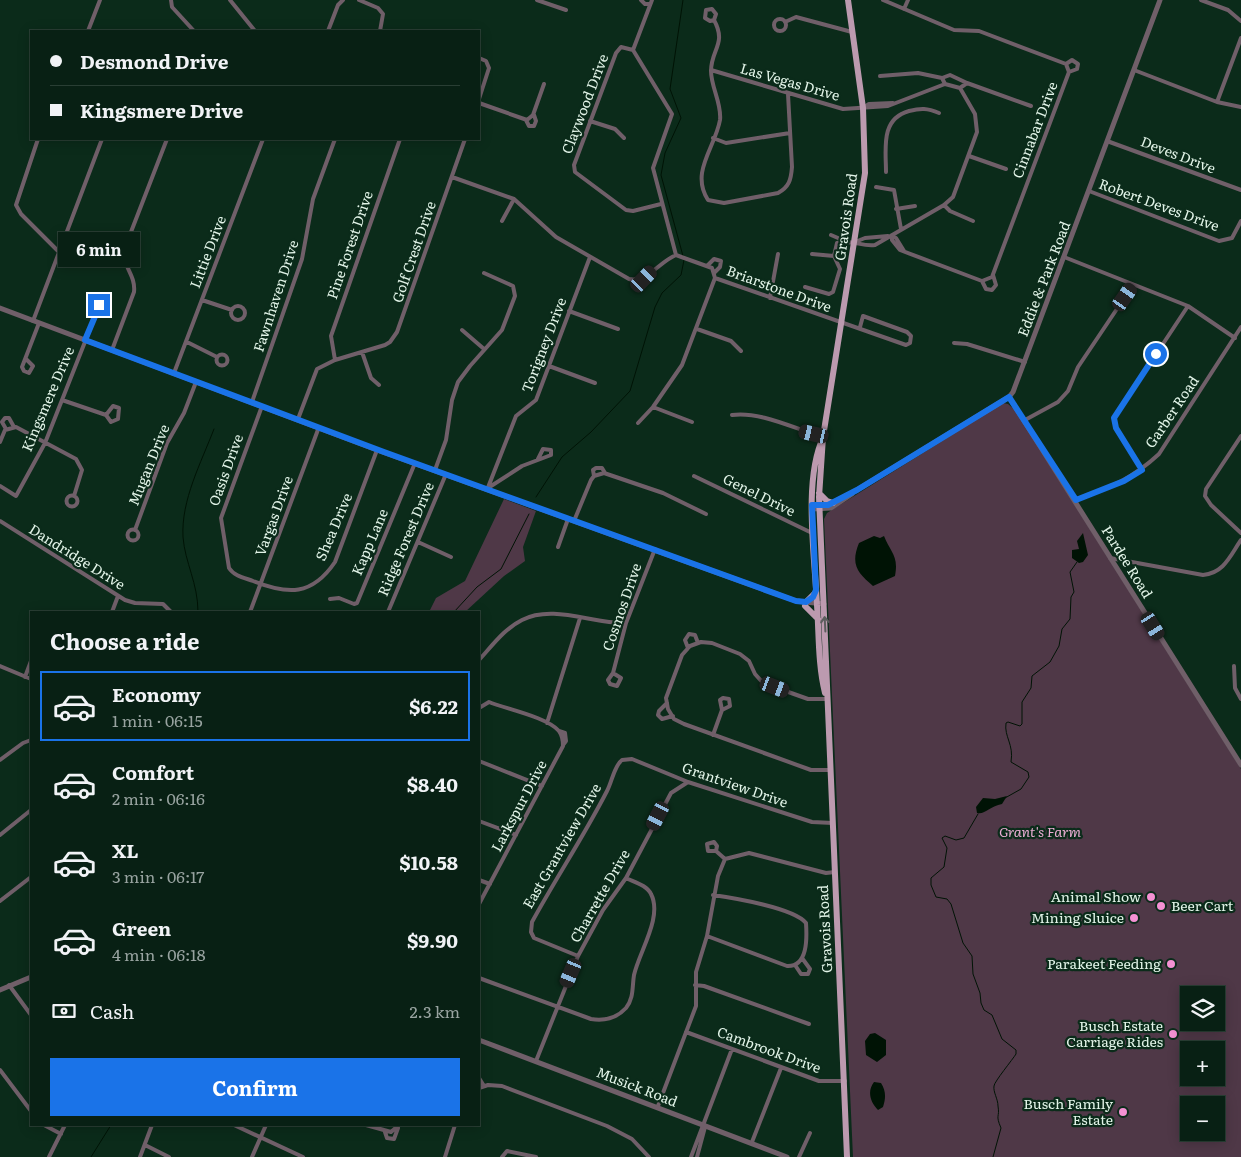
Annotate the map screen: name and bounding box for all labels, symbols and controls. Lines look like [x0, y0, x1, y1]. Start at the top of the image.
text: Desmond Drive [80, 47, 228, 75]
street label: Claywood Drive [556, 51, 612, 157]
street label: Las Vegas Drive [738, 57, 842, 105]
street label: Cinnabar Drive [1006, 78, 1062, 181]
text: Kingsmere Drive [80, 96, 243, 124]
street label: Deves Drive [1138, 131, 1219, 177]
street label: Gravois Road [829, 171, 861, 262]
street label: Robert Deves Drive [1096, 173, 1222, 235]
street label: Pine Forest Drive [321, 188, 377, 302]
street label: Golf Crest Drive [386, 198, 440, 305]
street label: Littie Drive [184, 213, 230, 291]
street label: Eddie & Park Road [1012, 218, 1074, 339]
callout: 6 min [58, 232, 140, 268]
text: 6 min [76, 237, 122, 261]
street label: Fawnhaven Drive [248, 237, 303, 354]
street label: Briarstone Drive [724, 260, 835, 316]
car [628, 263, 659, 295]
car [1110, 280, 1139, 314]
route end [88, 294, 110, 316]
street label: Torigney Drive [516, 294, 570, 395]
street label: Kingsmere Drive [16, 343, 78, 454]
route start [1145, 343, 1167, 365]
street label: Garber Road [1140, 371, 1203, 452]
street label: Mugan Drive [123, 421, 173, 508]
car [797, 423, 830, 445]
street label: Oasis Drive [203, 431, 247, 508]
street label: Genel Drive [720, 468, 799, 520]
street label: Vargas Drive [249, 473, 297, 559]
street label: Ridge Forest Drive [372, 479, 438, 599]
street label: Shea Drive [310, 490, 356, 564]
street label: Kapp Lane [346, 505, 392, 578]
street label: Dandridge Drive [26, 519, 129, 594]
street label: Pardee Road [1098, 521, 1158, 602]
street label: Cosmos Drive [597, 560, 645, 653]
car [1138, 609, 1167, 643]
one-way arrow [820, 616, 829, 632]
text: Choose a ride [50, 624, 199, 657]
car [758, 675, 791, 699]
text: Economy [112, 680, 201, 708]
icon: car [52, 684, 97, 729]
text: $6.22 [409, 692, 458, 720]
text: 1 min · 06:15 [112, 708, 203, 732]
street label: Larkspur Drive [486, 756, 551, 855]
street label: Grantview Drive [680, 757, 791, 812]
text: Comfort [112, 758, 194, 786]
icon: car [52, 762, 97, 807]
text: $8.40 [407, 770, 458, 798]
street label: East Grantview Drive [517, 779, 605, 912]
text: 2 min · 06:16 [112, 786, 205, 810]
car [644, 799, 671, 833]
park label: Grant's Farm [999, 821, 1082, 841]
text: XL [112, 836, 139, 864]
icon: car [52, 840, 97, 885]
street label: Charrette Drive [564, 845, 634, 946]
text: $10.58 [399, 848, 458, 876]
text: 3 min · 06:17 [112, 864, 204, 888]
street label: Gravois Road [812, 884, 836, 974]
place label: Animal Show [1051, 886, 1141, 906]
marker: Animal Show [1145, 891, 1157, 903]
place label: Beer Cart [1171, 895, 1234, 915]
marker: Beer Cart [1155, 900, 1167, 912]
place label: Mining Sluice [1031, 907, 1124, 927]
marker: Mining Sluice [1128, 912, 1140, 924]
text: Green [112, 914, 171, 942]
icon: car [52, 918, 97, 963]
text: $9.90 [407, 926, 458, 954]
text: 4 min · 06:18 [112, 942, 206, 966]
place label: Parakeet Feeding [1047, 953, 1161, 973]
car [558, 956, 583, 990]
marker: Parakeet Feeding [1165, 958, 1177, 970]
map controls [1180, 986, 1225, 1141]
button: layers [1180, 986, 1225, 1031]
icon: cash [50, 997, 78, 1025]
text: Cash [90, 997, 134, 1025]
text: 2.3 km [410, 999, 460, 1023]
place label: Busch Estate Carriage Rides [1066, 1015, 1163, 1051]
street label: Cambrook Drive [715, 1021, 824, 1077]
marker: Busch Estate Carriage Rides [1167, 1028, 1179, 1040]
button: + [1180, 1041, 1225, 1086]
button: Confirm [50, 1058, 460, 1116]
street label: Musick Road [594, 1061, 681, 1111]
place label: Busch Family Estate [1024, 1093, 1114, 1129]
button: − [1180, 1096, 1225, 1141]
marker: Busch Family Estate [1117, 1106, 1129, 1118]

